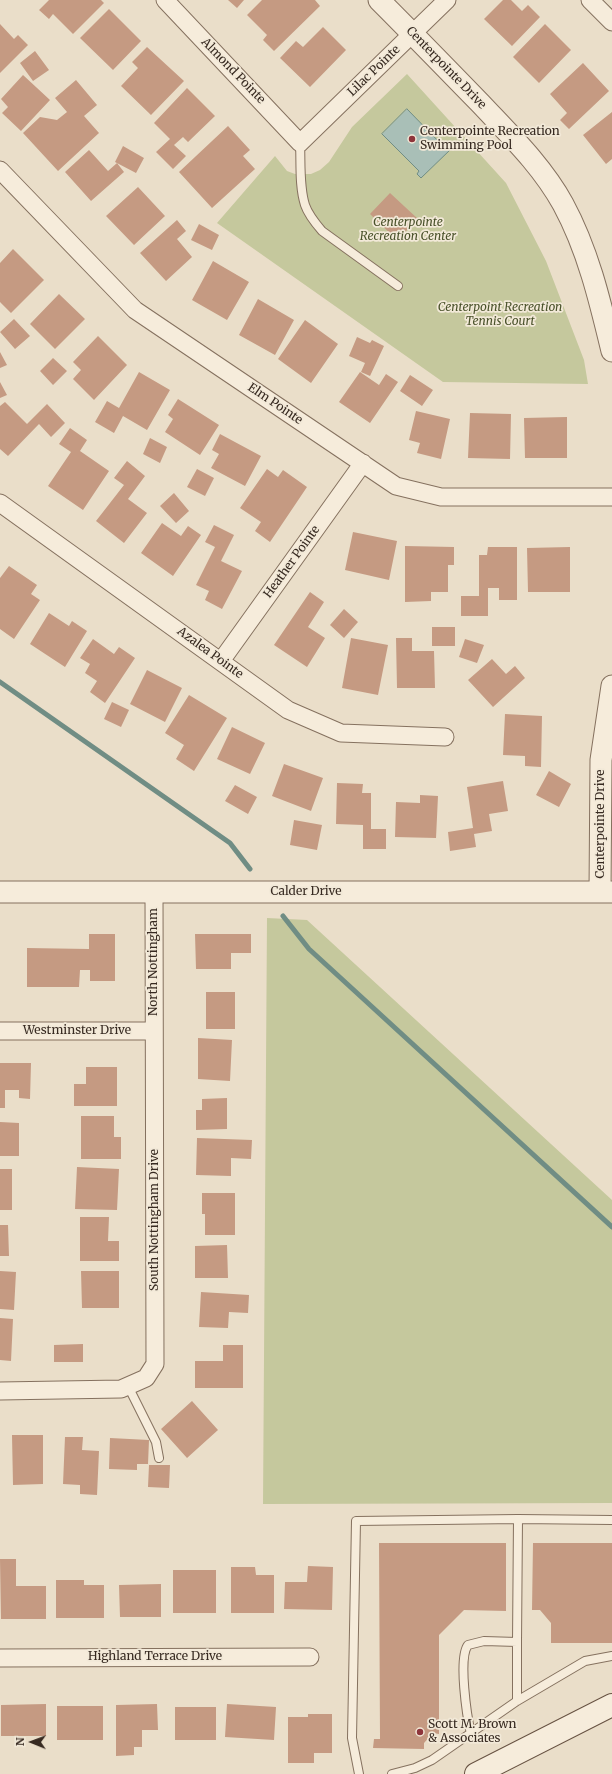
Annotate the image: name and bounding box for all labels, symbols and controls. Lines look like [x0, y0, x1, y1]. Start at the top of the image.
street label: Centerpointe Drive [403, 24, 489, 112]
street label: Almond Pointe [198, 35, 268, 107]
street label: Lilac Pointe [345, 43, 403, 99]
place label: Centerpointe Recreation Swimming Pool [420, 125, 560, 153]
marker: Centerpointe Recreation Swimming Pool [407, 134, 417, 144]
park label: Centerpointe Recreation Center [360, 216, 456, 244]
park label: Centerpoint Recreation Tennis Court [438, 301, 562, 329]
street label: Elm Pointe [245, 380, 305, 428]
street label: Heather Pointe [261, 523, 323, 601]
street label: Azalea Pointe [174, 624, 246, 682]
street label: Centerpointe Drive [594, 770, 608, 878]
street label: Calder Drive [270, 885, 342, 899]
street label: North Nottingham [147, 908, 161, 1016]
street label: Westminster Drive [23, 1024, 131, 1038]
street label: South Nottingham Drive [148, 1149, 162, 1291]
street label: Highland Terrace Drive [88, 1650, 222, 1664]
place label: Scott M. Brown & Associates [428, 1718, 517, 1746]
north arrow [12, 1722, 52, 1762]
marker: Scott M. Brown & Associates [415, 1727, 425, 1737]
text: N [13, 1737, 27, 1746]

